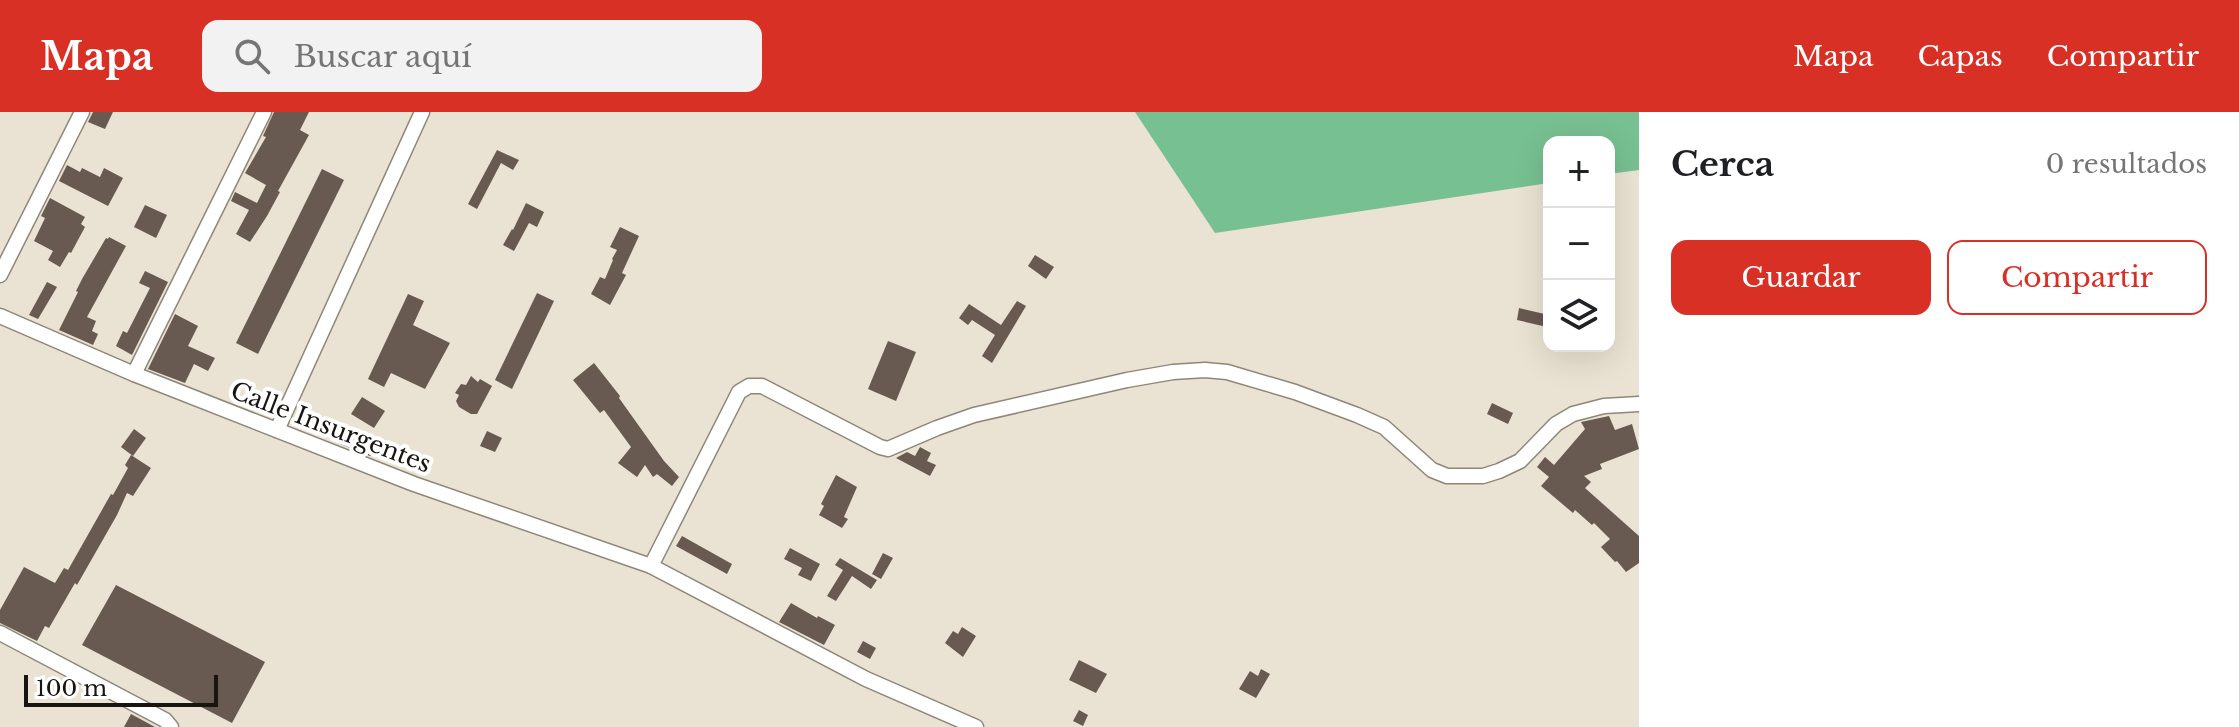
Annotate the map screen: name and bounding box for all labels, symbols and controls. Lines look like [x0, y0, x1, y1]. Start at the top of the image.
search box [202, 20, 762, 92]
text: Mapa [40, 33, 154, 80]
icon: search [230, 34, 274, 78]
text: Buscar aquí [294, 38, 472, 75]
text: Mapa [1793, 39, 1874, 74]
text: Capas [1918, 39, 2003, 74]
text: Compartir [2047, 39, 2199, 74]
map controls [1543, 136, 1615, 352]
button: + [1543, 136, 1615, 208]
text: Cerca [1671, 143, 1774, 185]
text: 0 resultados [2046, 148, 2207, 180]
button: − [1543, 208, 1615, 280]
button: Guardar [1671, 240, 1931, 315]
button: Compartir [1947, 240, 2207, 315]
button: layers [1543, 280, 1615, 352]
street label: Calle Insurgentes [227, 375, 435, 479]
scale bar [24, 671, 218, 707]
text: 100 m [36, 675, 107, 702]

